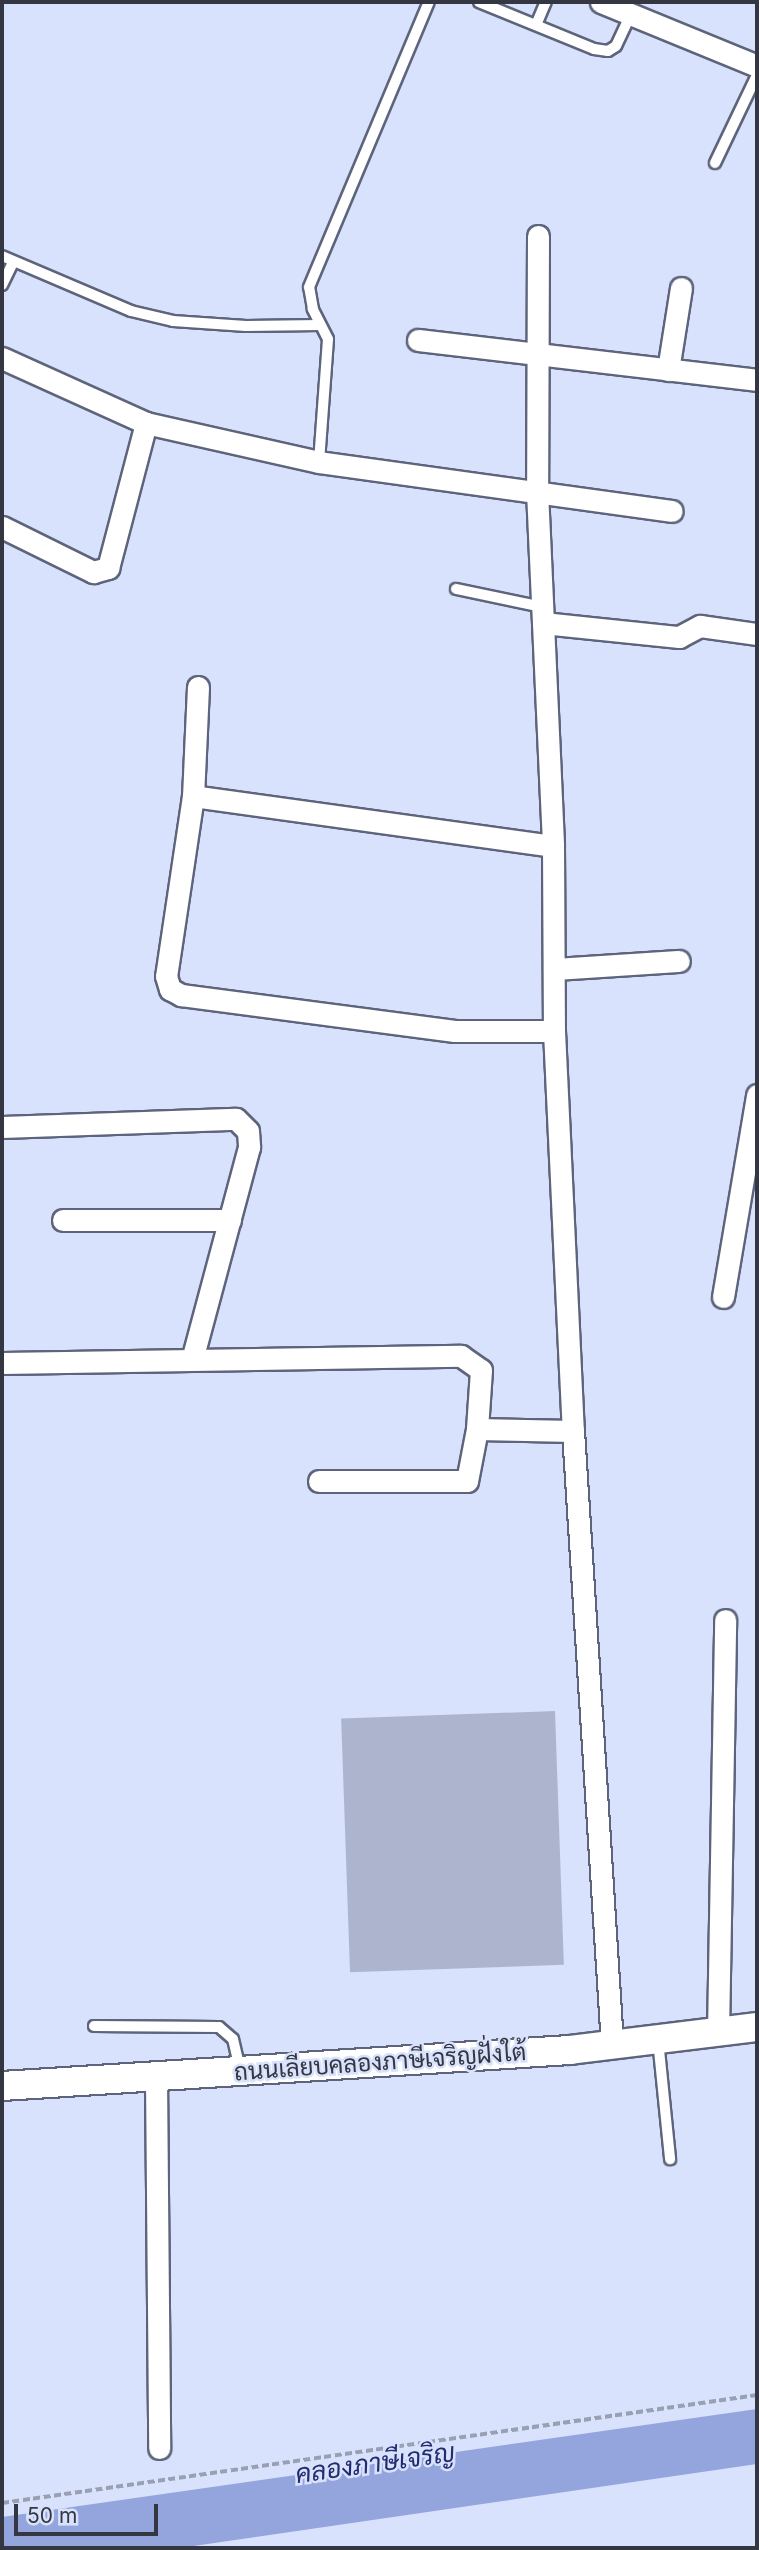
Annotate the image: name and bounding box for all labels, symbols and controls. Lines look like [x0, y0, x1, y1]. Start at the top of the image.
street label: ถนนเลียบคลองภาษีเจริญฝั่งใต้ [233, 2037, 527, 2087]
water label: คลองภาษีเจริญ [293, 2436, 457, 2490]
scale bar [18, 2490, 161, 2534]
text: 50 m [27, 2503, 77, 2528]

